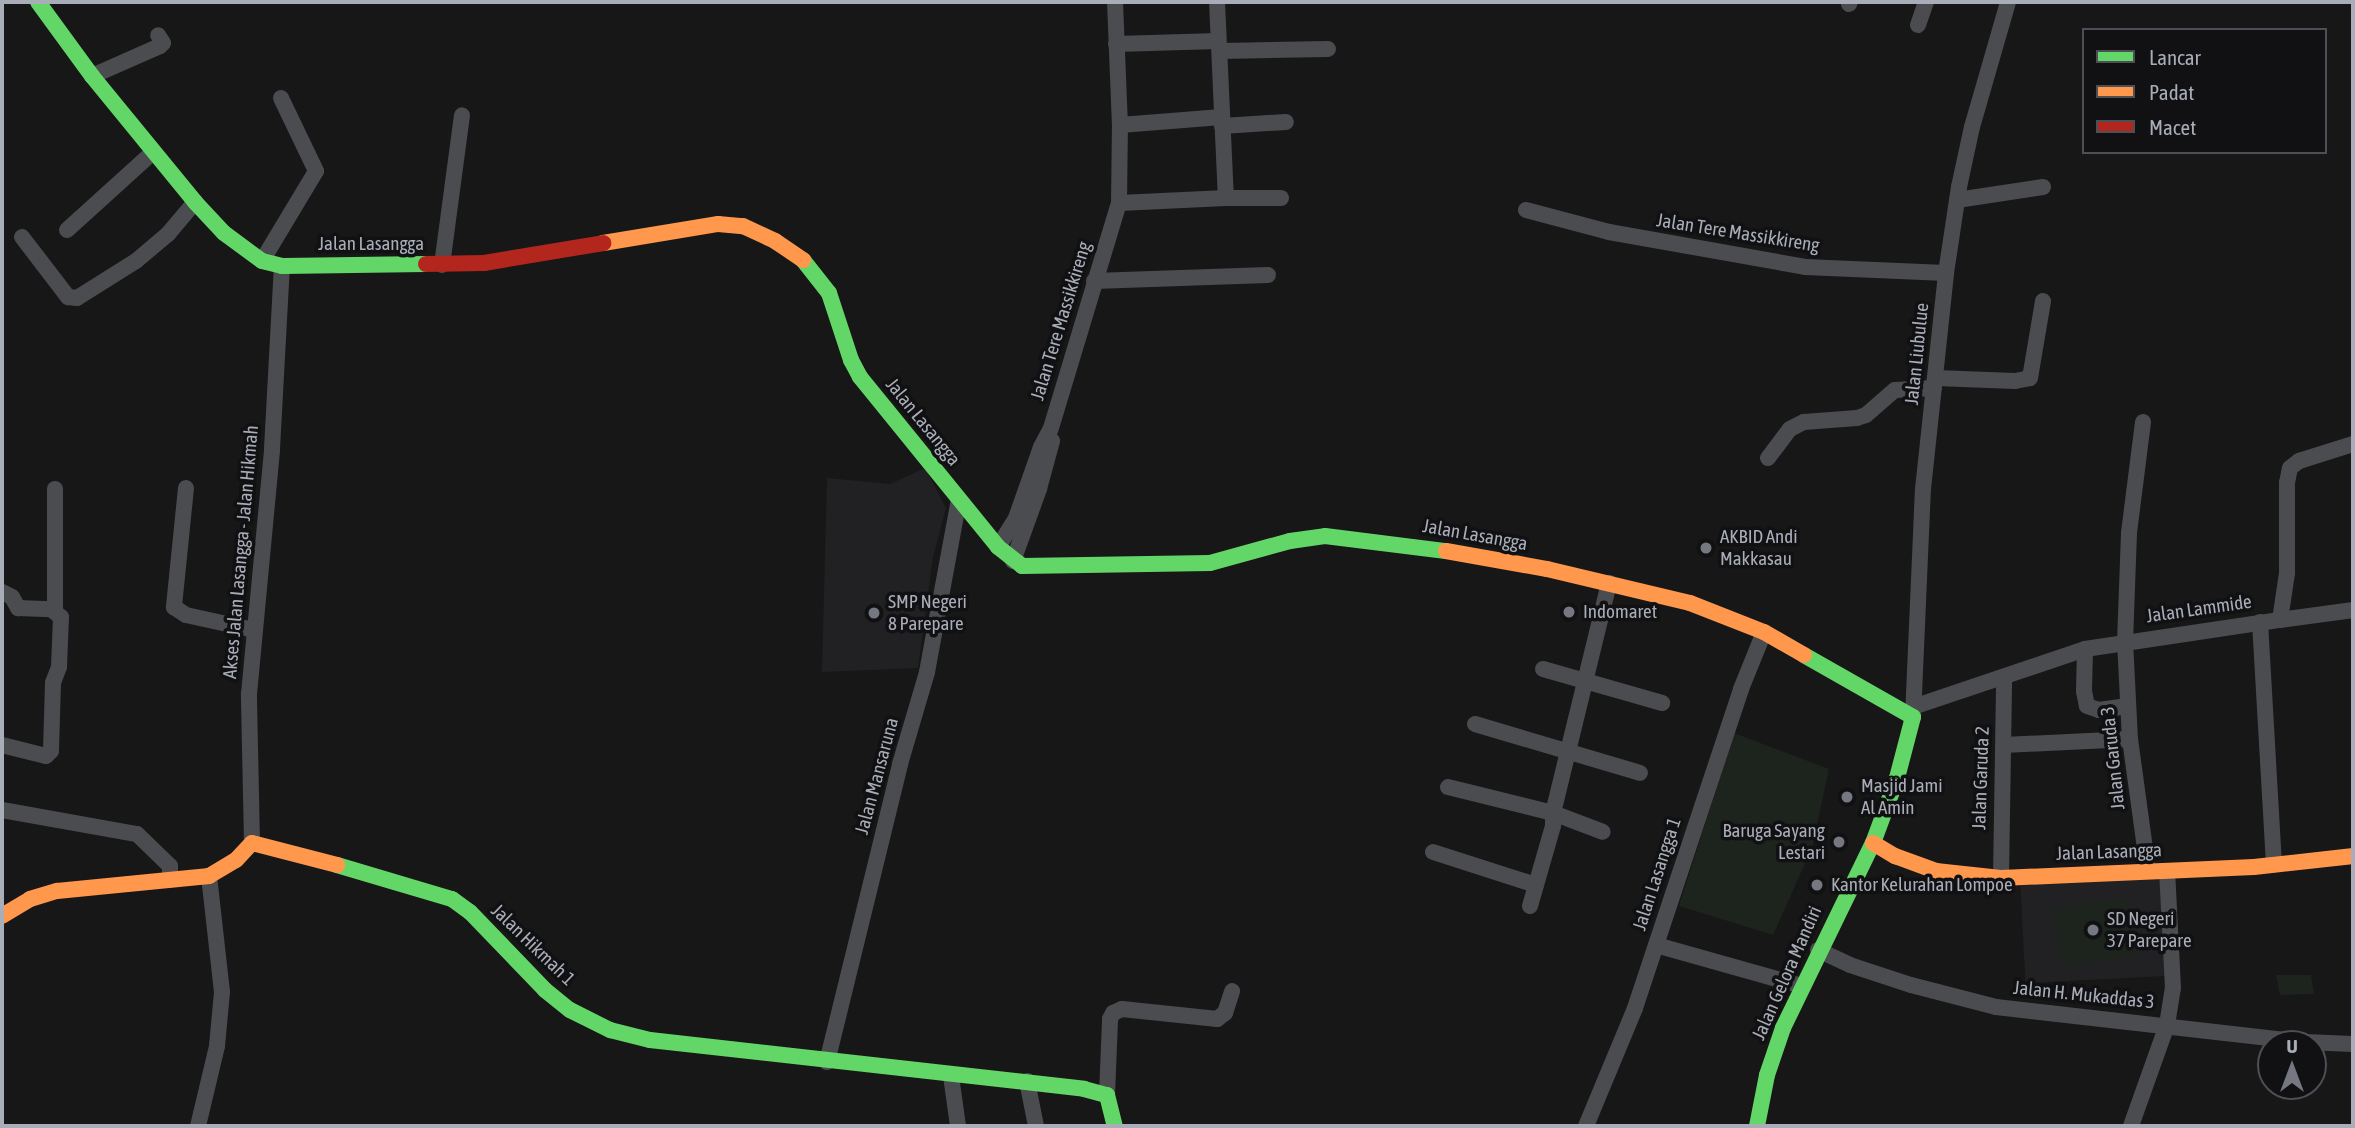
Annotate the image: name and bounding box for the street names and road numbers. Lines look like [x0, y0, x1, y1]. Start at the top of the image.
street label: Jalan Tere Massikkireng [1655, 209, 1821, 257]
street label: Jalan Lasangga [318, 233, 424, 255]
street label: Jalan Tere Massikkireng [1026, 239, 1096, 403]
street label: Jalan Liubulue [1900, 302, 1934, 406]
street label: Jalan Lasangga [881, 374, 965, 470]
street label: Akses Jalan Lasangga - Jalan Hikmah [219, 424, 263, 680]
street label: Jalan Lasangga [1421, 515, 1529, 555]
street label: Jalan Lammide [2145, 590, 2253, 628]
street label: Jalan Garuda 3 [2096, 705, 2130, 811]
street label: Jalan Mansaruna [850, 715, 904, 837]
street label: Jalan Garuda 2 [1968, 726, 1994, 830]
street label: Jalan Lasangga 1 [1628, 815, 1686, 933]
street label: Jalan Lasangga [2056, 839, 2162, 865]
street label: Jalan Hikmah 1 [486, 899, 580, 991]
street label: Jalan Gelora Mandiri [1747, 903, 1827, 1043]
street label: Jalan H. Mukaddas 3 [2012, 976, 2156, 1014]

